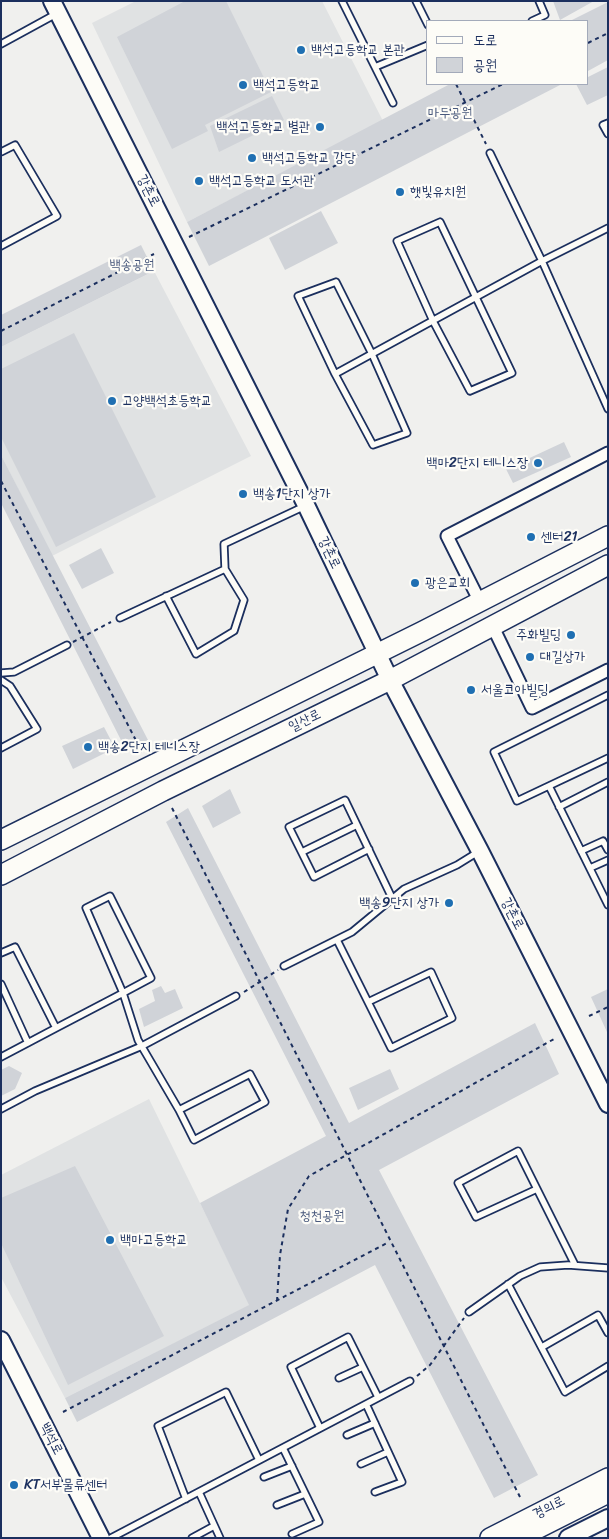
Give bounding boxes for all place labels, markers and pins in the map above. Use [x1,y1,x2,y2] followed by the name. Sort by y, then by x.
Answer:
[311,42,405,58] place label: 백석고등학교 본관
[295,44,307,56] marker: 백석고등학교 본관
[253,77,321,93] place label: 백석고등학교
[237,79,249,91] marker: 백석고등학교
[216,119,310,135] place label: 백석고등학교 별관
[314,121,326,133] marker: 백석고등학교 별관
[262,150,356,166] place label: 백석고등학교 강당
[246,152,258,164] marker: 백석고등학교 강당
[209,173,314,189] place label: 백석고등학교 도서관
[193,175,205,187] marker: 백석고등학교 도서관
[410,184,466,200] place label: 햇빛유치원
[394,186,406,198] marker: 햇빛유치원
[122,393,212,409] place label: 고양백석초등학교
[106,395,118,407] marker: 고양백석초등학교
[426,455,528,471] place label: 백마2단지 테니스장
[532,457,544,469] marker: 백마2단지 테니스장
[253,486,330,502] place label: 백송1단지 상가
[237,488,249,500] marker: 백송1단지 상가
[541,529,578,545] place label: 센터21
[525,531,537,543] marker: 센터21
[425,575,470,591] place label: 광은교회
[409,577,421,589] marker: 광은교회
[516,627,561,643] place label: 주화빌딩
[565,629,577,641] marker: 주화빌딩
[540,649,585,665] place label: 대길상가
[524,651,536,663] marker: 대길상가
[481,682,549,698] place label: 서울코아빌딩
[465,684,477,696] marker: 서울코아빌딩
[98,739,200,755] place label: 백송2단지 테니스장
[82,741,94,753] marker: 백송2단지 테니스장
[359,895,439,911] place label: 백송9단지 상가
[443,897,455,909] marker: 백송9단지 상가
[120,1232,188,1248] place label: 백마고등학교
[104,1234,116,1246] marker: 백마고등학교
[24,1477,108,1493] place label: KT서부물류센터
[8,1479,20,1491] marker: KT서부물류센터

